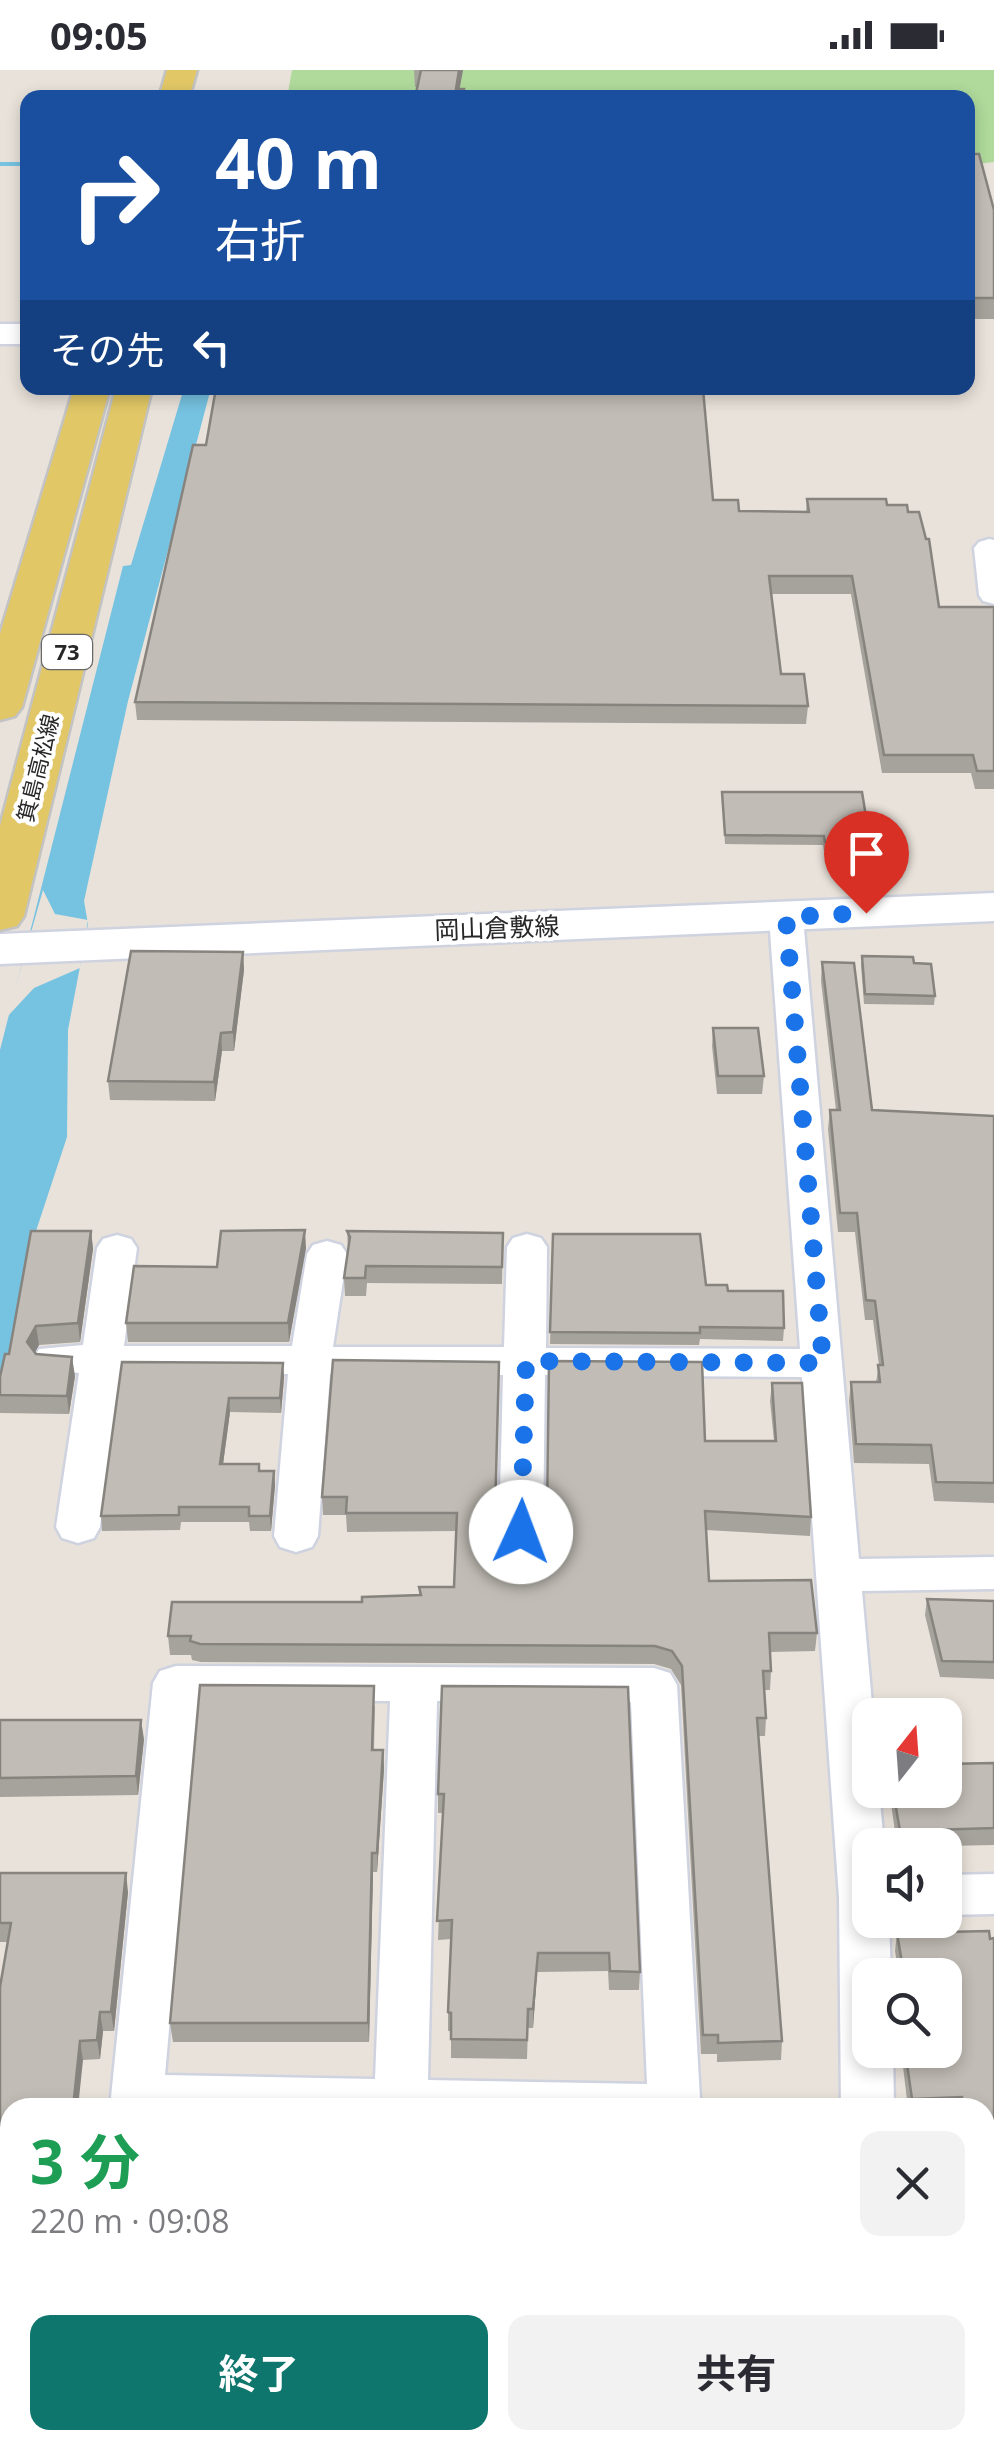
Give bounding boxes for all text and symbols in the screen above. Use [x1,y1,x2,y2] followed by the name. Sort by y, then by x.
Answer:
[50,9,148,61] text: 09:05
[215,114,382,210] text: 40 m
[50,130,180,260] icon: right
[215,209,305,270] text: 右折
[184,320,239,375] icon: left
[50,323,164,375] text: その先
[42,635,92,669] road number: 73
[9,711,65,825] street label: 箕島高松線
[824,811,909,914] pin
[839,826,894,881] icon: arrive
[434,908,560,946] street label: 岡山倉敷線
[469,1480,573,1584] position arrow
[852,1698,962,1808] north arrow
[852,1698,962,2068] map controls
[852,1828,962,1938] button: sound
[852,1958,962,2068] button: search
[30,2120,140,2202] text: 3 分
[860,2131,965,2236] button: close
[30,2199,229,2242] text: 220 m · 09:08
[30,2315,488,2430] button: 終了
[508,2315,965,2430] button: 共有

